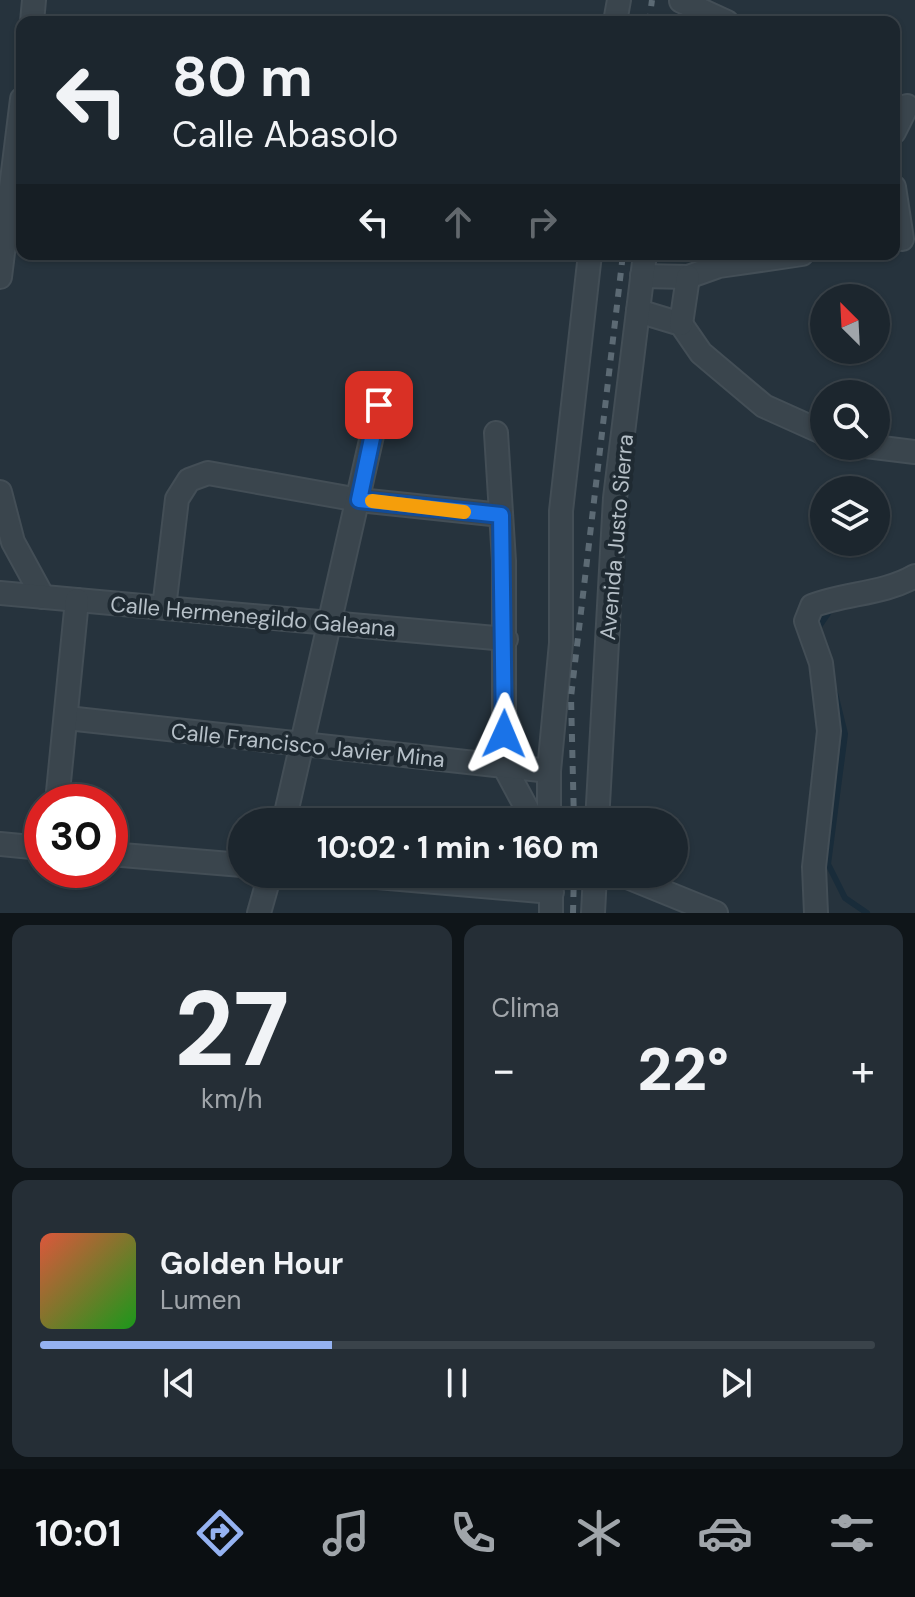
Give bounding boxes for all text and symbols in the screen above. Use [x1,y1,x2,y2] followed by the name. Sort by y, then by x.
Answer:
[172,40,313,113] text: 80 m
[40,48,144,152] icon: left
[172,111,398,158] text: Calle Abasolo
[352,200,396,244] icon: left
[436,200,480,244] icon: ahead
[520,200,564,244] icon: right
[810,284,890,364] north arrow
[810,284,890,556] map controls
[345,371,413,439] pin
[810,380,890,460] button: search
[357,383,401,427] icon: arrive
[593,433,640,641] street label: Avenida Justo Sierra
[810,476,890,556] button: layers
[109,590,397,643] street label: Calle Hermenegildo Galeana
[462,692,546,776] position arrow
[170,717,446,774] street label: Calle Francisco Javier Mina
[24,784,128,888] speed limit sign: 30
[317,828,599,867] text: 10:02 · 1 min · 160 m
[174,962,289,1097] text: 27
[492,991,560,1025] text: Clima
[638,1030,729,1109] text: 22°
[492,1041,516,1099] text: −
[851,1041,875,1099] text: +
[201,1082,262,1116] text: km/h
[160,1244,343,1283] text: Golden Hour
[160,1283,241,1317] text: Lumen
[157,1361,201,1405] icon: previous
[435,1361,479,1405] icon: pause
[714,1361,758,1405] icon: next
[192,1505,248,1561] icon: directions
[318,1505,374,1561] icon: music
[445,1505,501,1561] icon: phone
[571,1505,627,1561] icon: climate
[697,1505,753,1561] icon: car
[824,1505,880,1561] icon: filters
[35,1510,121,1557] text: 10:01

